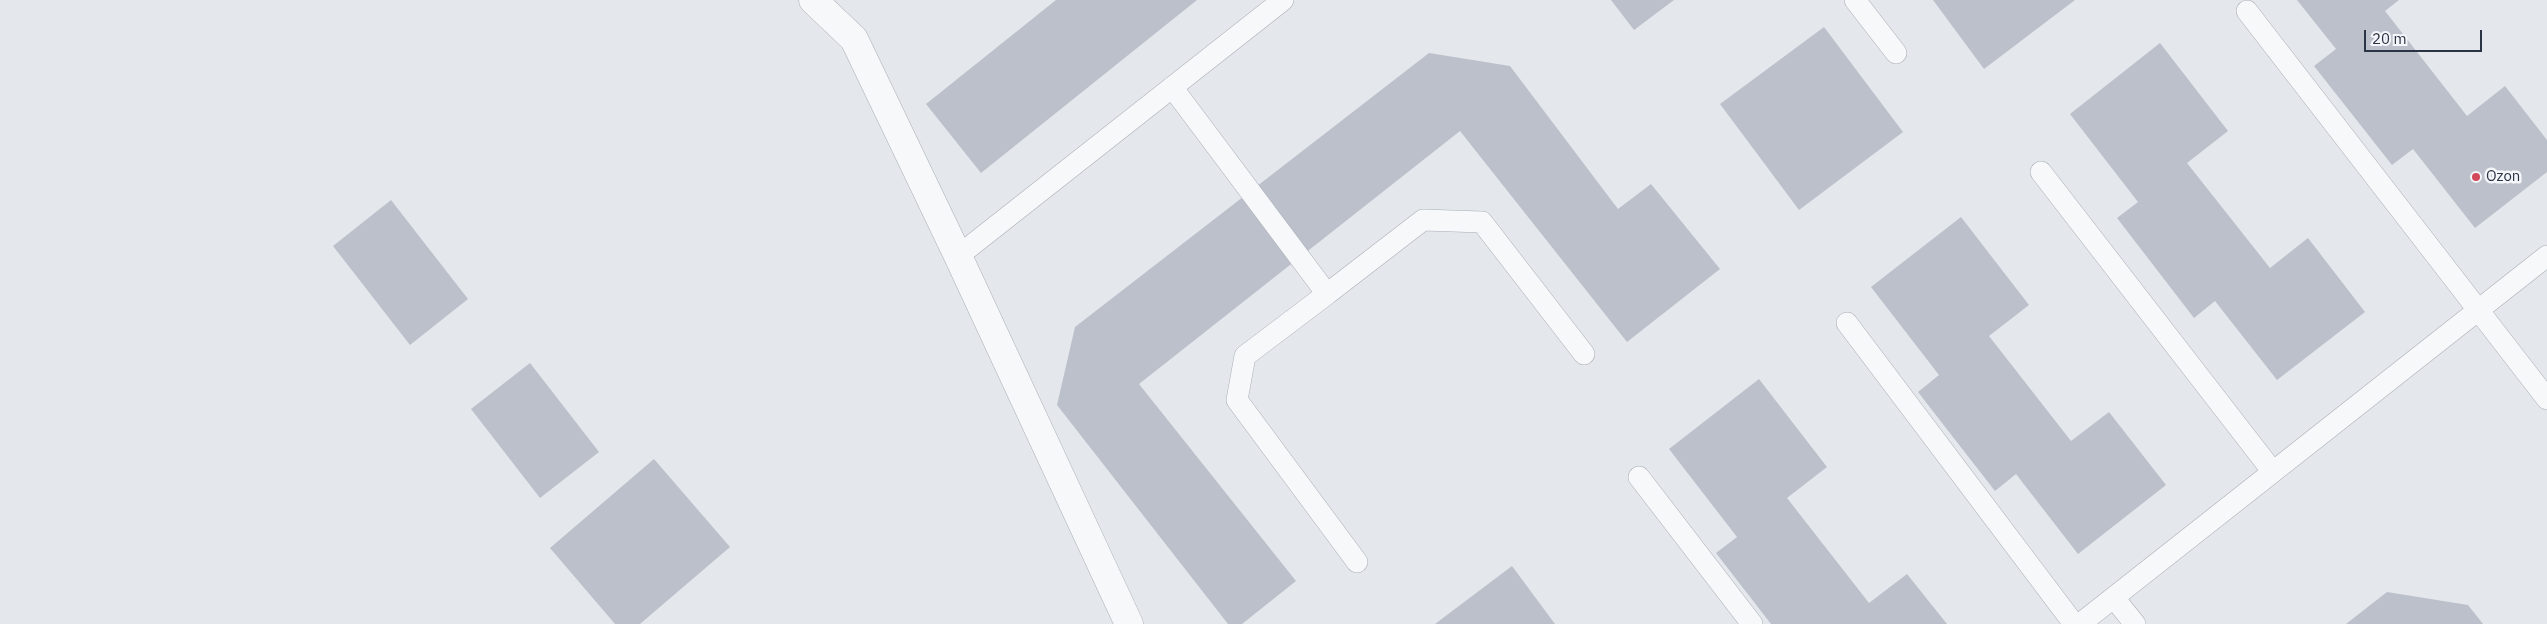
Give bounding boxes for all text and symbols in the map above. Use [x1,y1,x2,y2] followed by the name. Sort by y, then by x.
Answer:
[2367,20,2484,52] scale bar
[2372,29,2407,48] text: 20 m
[2486,168,2520,186] place label: Ozon
[2470,171,2482,183] marker: Ozon

